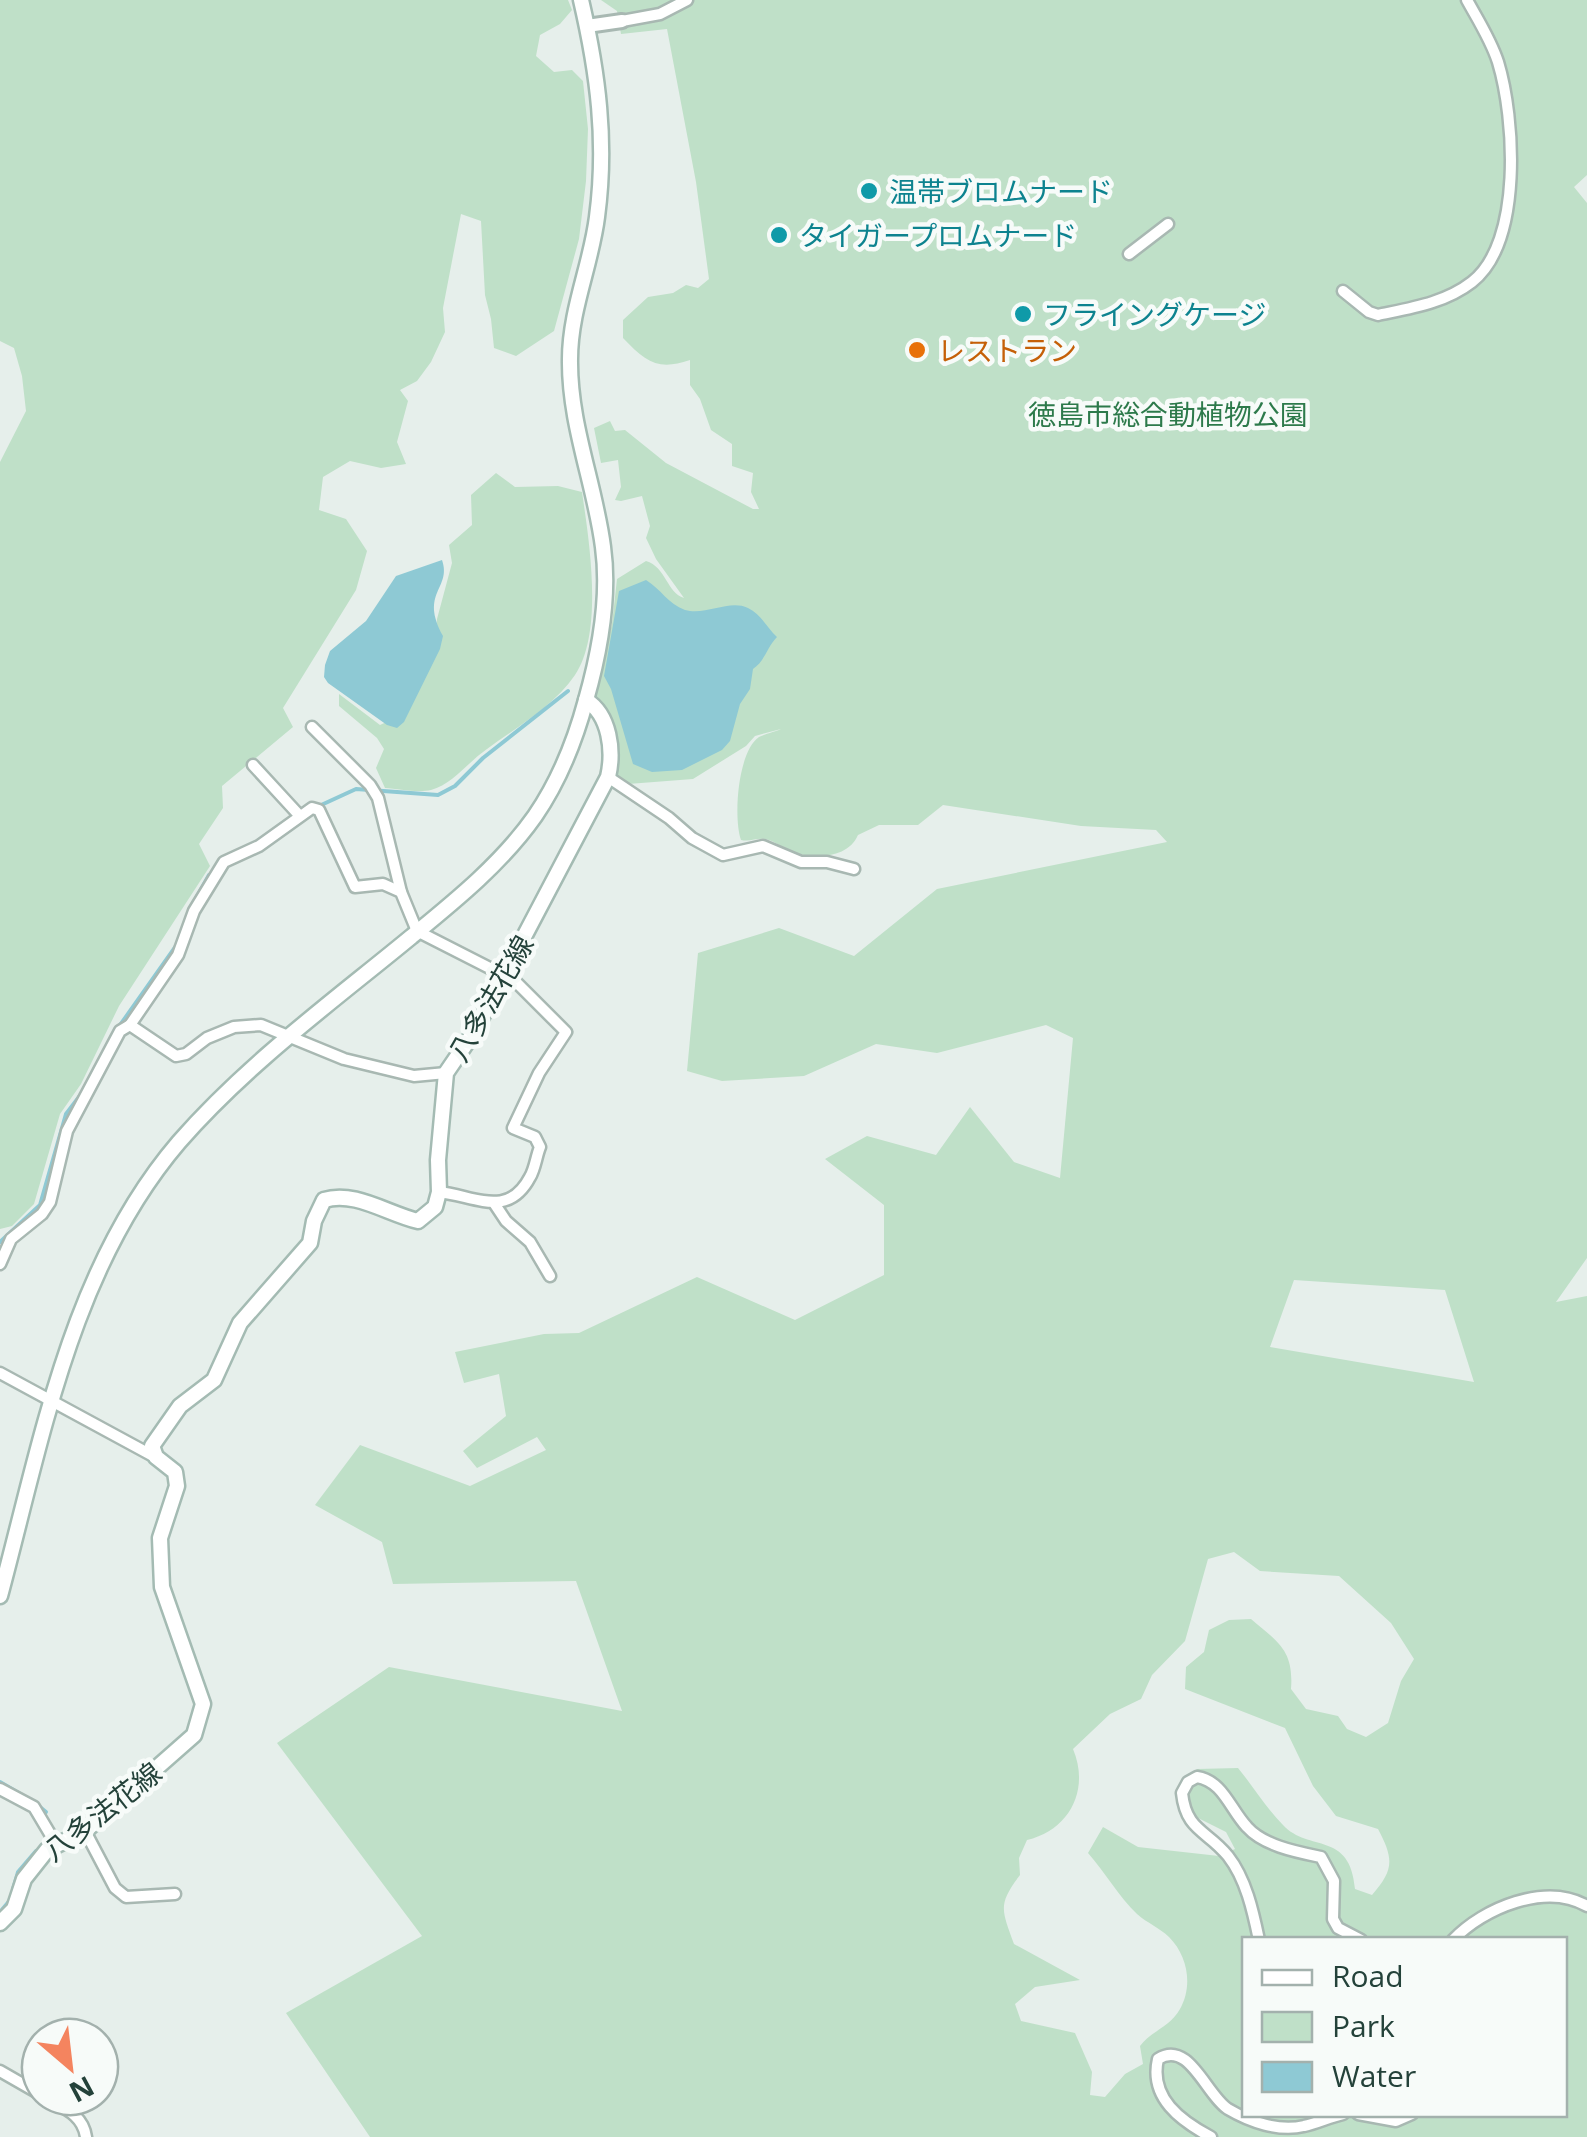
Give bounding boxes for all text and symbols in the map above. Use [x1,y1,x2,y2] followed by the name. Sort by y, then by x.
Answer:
[889,172,1113,210] place label: 温帯ブロムナード
[858,180,880,202] marker: 温帯ブロムナード
[799,216,1077,254] place label: タイガープロムナード
[768,224,790,246] marker: タイガープロムナード
[1043,295,1266,333] place label: フライングケージ
[1012,303,1034,325] marker: フライングケージ
[937,331,1077,369] place label: レストラン
[906,339,928,361] marker: レストラン
[1028,395,1308,433] park label: 徳島市総合動植物公園
[439,928,541,1068] street label: 八多法花線
[35,1753,169,1869] street label: 八多法花線
[1242,1937,1567,2117] legend
[1332,1955,1404,1996] text: Road
[1332,2005,1395,2046] text: Park
[20,2017,120,2117] north arrow
[1332,2055,1416,2096] text: Water
[63,2068,101,2112] text: N

